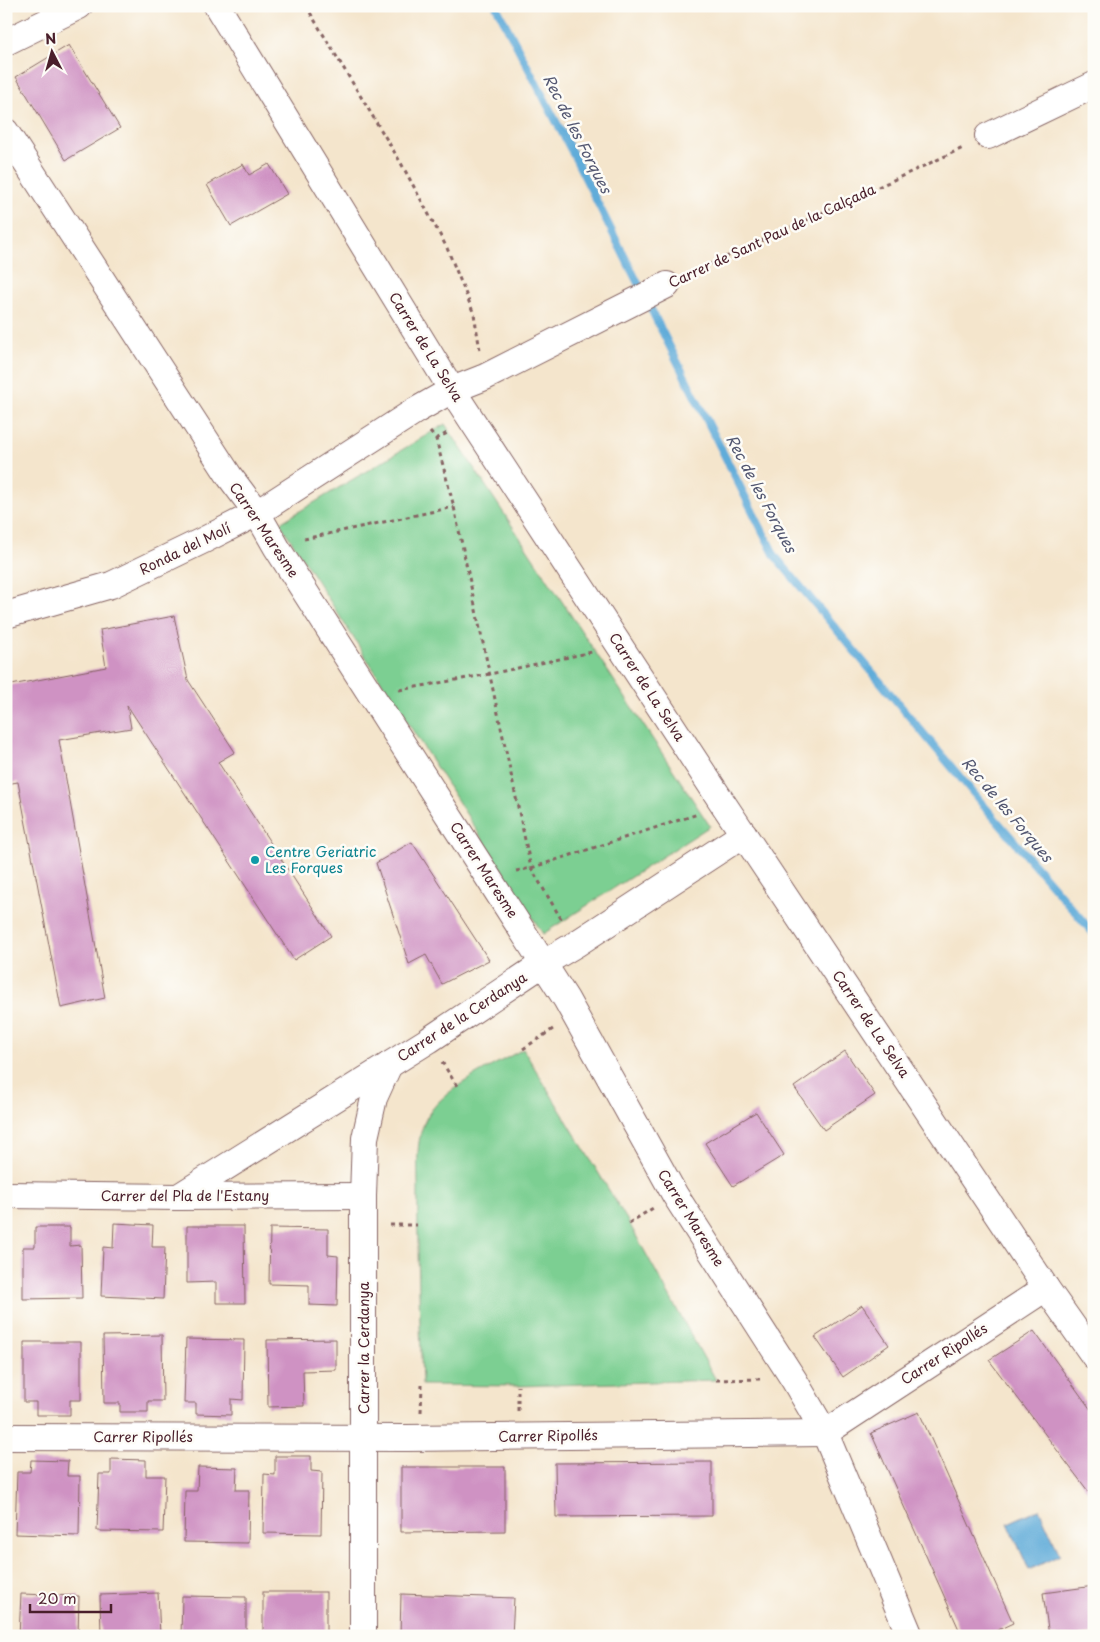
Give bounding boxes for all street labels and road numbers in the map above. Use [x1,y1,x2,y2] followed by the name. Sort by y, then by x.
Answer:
[665,178,879,293] street label: Carrer de Sant Pau de la Calçada
[384,288,469,406] street label: Carrer de La Selva
[225,478,304,582] street label: Carrer Maresme
[135,517,234,580] street label: Ronda del Molí
[604,628,691,746] street label: Carrer de La Selva
[445,817,524,922] street label: Carrer Maresme
[828,966,916,1082] street label: Carrer de La Selva
[393,967,531,1067] street label: Carrer de la Cerdanya
[653,1165,730,1270] street label: Carrer Maresme
[101,1185,269,1206] street label: Carrer del Pla de l'Estany
[353,1282,374,1414] street label: Carrer la Cerdanya
[896,1318,991,1390] street label: Carrer Ripollés
[498,1424,598,1447] street label: Carrer Ripollés
[93,1426,193,1447] street label: Carrer Ripollés

